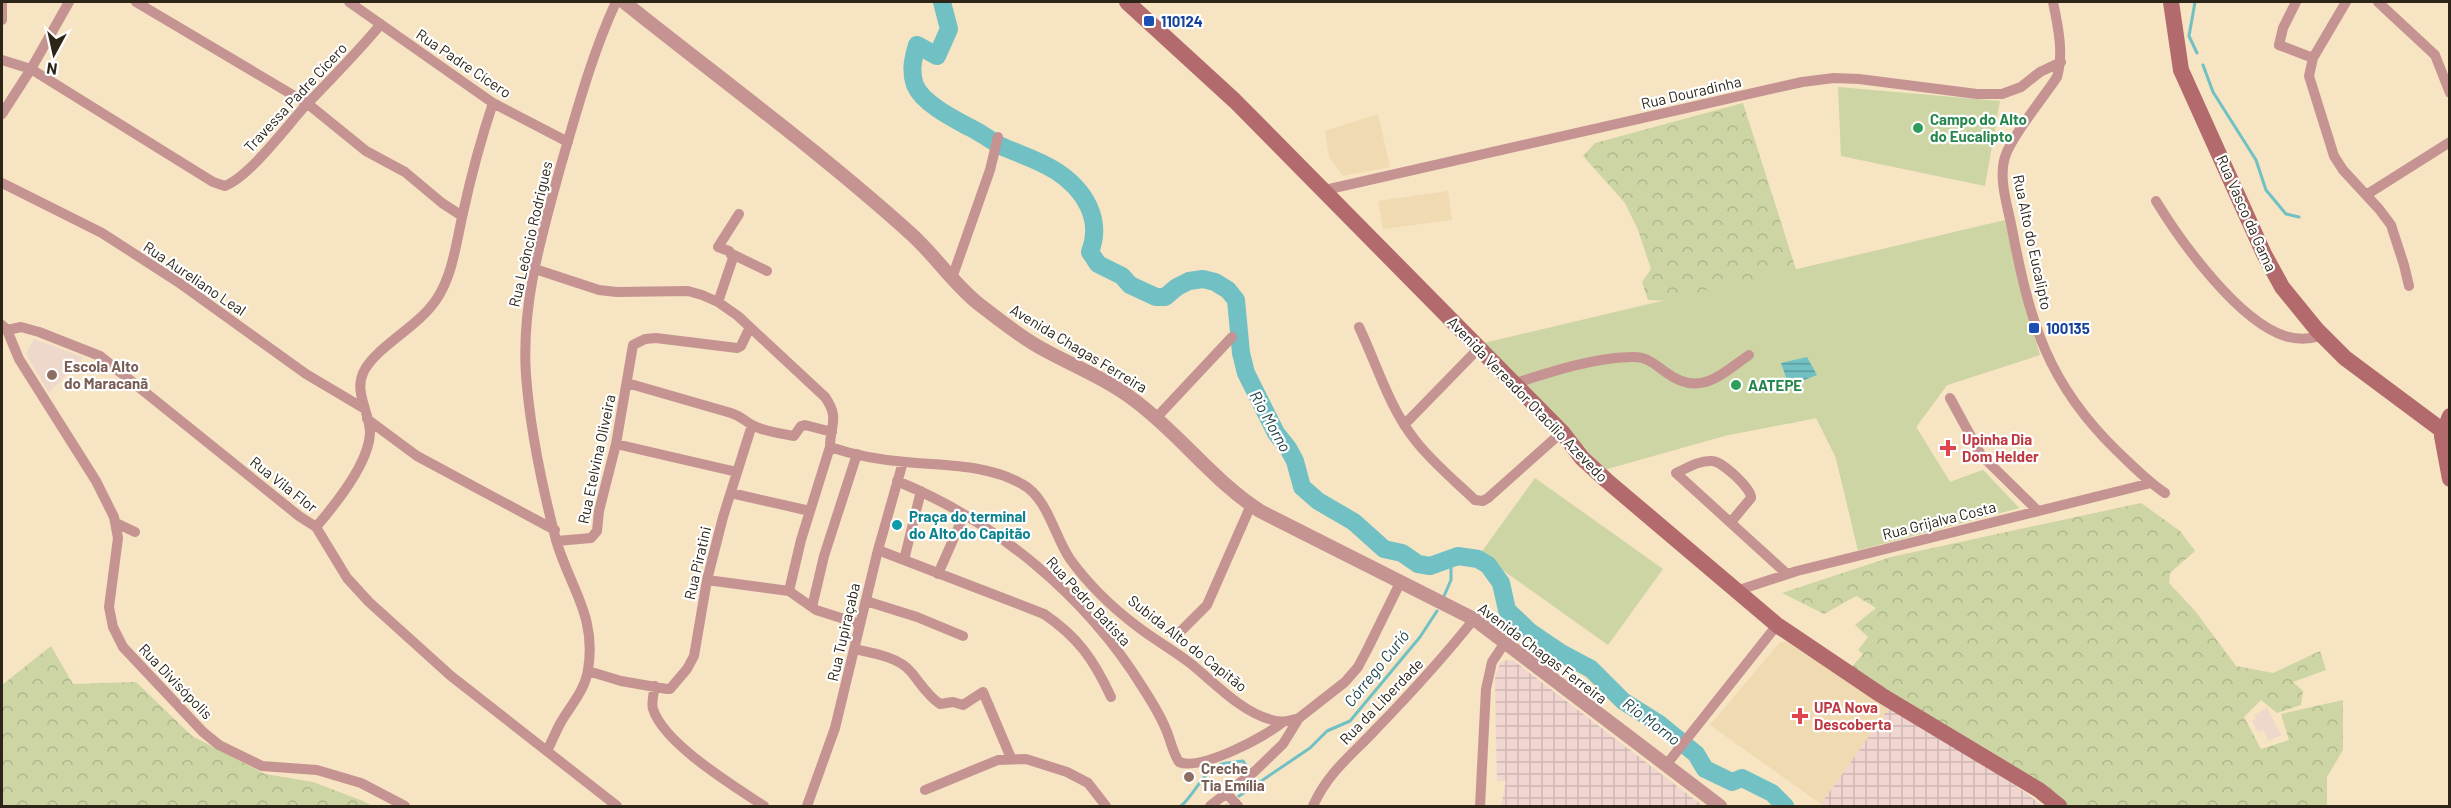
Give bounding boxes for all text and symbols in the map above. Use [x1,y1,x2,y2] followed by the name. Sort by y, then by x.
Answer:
[1161,12,1203,30] place label: 110124
[1142,14,1156,28] marker: 110124
[24,24,84,84] north arrow
[413,25,515,101] street label: Rua Padre Cícero
[240,39,350,155] street label: Travessa Padre Cícero
[45,59,58,79] text: N
[1639,72,1743,112] street label: Rua Douradinha
[1930,110,2027,145] place label: Campo do Alto do Eucalipto
[1911,121,1925,135] marker: Campo do Alto do Eucalipto
[2213,152,2281,274] street label: Rua Vasco da Gama
[504,159,556,309] street label: Rua Leôncio Rodrigues
[2010,173,2056,311] street label: Rua Alto do Eucalipto
[140,237,250,319] street label: Rua Aureliano Leal
[1007,300,1151,396] street label: Avenida Chagas Ferreira
[1444,313,1612,485] street label: Avenida Vereador Otacílio Azevedo
[2046,319,2090,337] place label: 100135
[2027,321,2041,335] marker: 100135
[64,357,148,392] place label: Escola Alto do Maracanã
[45,368,59,382] marker: Escola Alto do Maracanã
[1748,376,1802,394] place label: AATEPE
[1729,378,1743,392] marker: AATEPE
[1246,387,1296,455] water label: Rio Morno
[574,393,618,525] street label: Rua Etelvina Oliveira
[1962,430,2039,465] place label: Upinha Dia Dom Helder
[1939,439,1957,457] marker: Upinha Dia Dom Helder
[247,452,322,516] street label: Rua Vila Flor
[1880,497,1998,543] street label: Rua Grijalva Costa
[909,507,1031,542] place label: Praça do terminal do Alto do Capitão
[890,518,904,532] marker: Praça do terminal do Alto do Capitão
[680,525,714,601] street label: Rua Piratini
[1043,553,1135,649] street label: Rua Pedro Batista
[823,581,863,683] street label: Rua Tupiraçaba
[1125,591,1251,695] street label: Subida Alto do Capitão
[1475,599,1611,707] street label: Avenida Chagas Ferreira
[1339,626,1413,710] water label: Córrego Curió
[135,639,217,723] street label: Rua Divisópolis
[1335,654,1427,748] street label: Rua da Liberdade
[1620,693,1684,749] water label: Rio Morno
[1814,698,1891,733] place label: UPA Nova Descoberta
[1791,707,1809,725] marker: UPA Nova Descoberta
[1201,759,1265,794] place label: Creche Tia Emília
[1182,770,1196,784] marker: Creche Tia Emília

